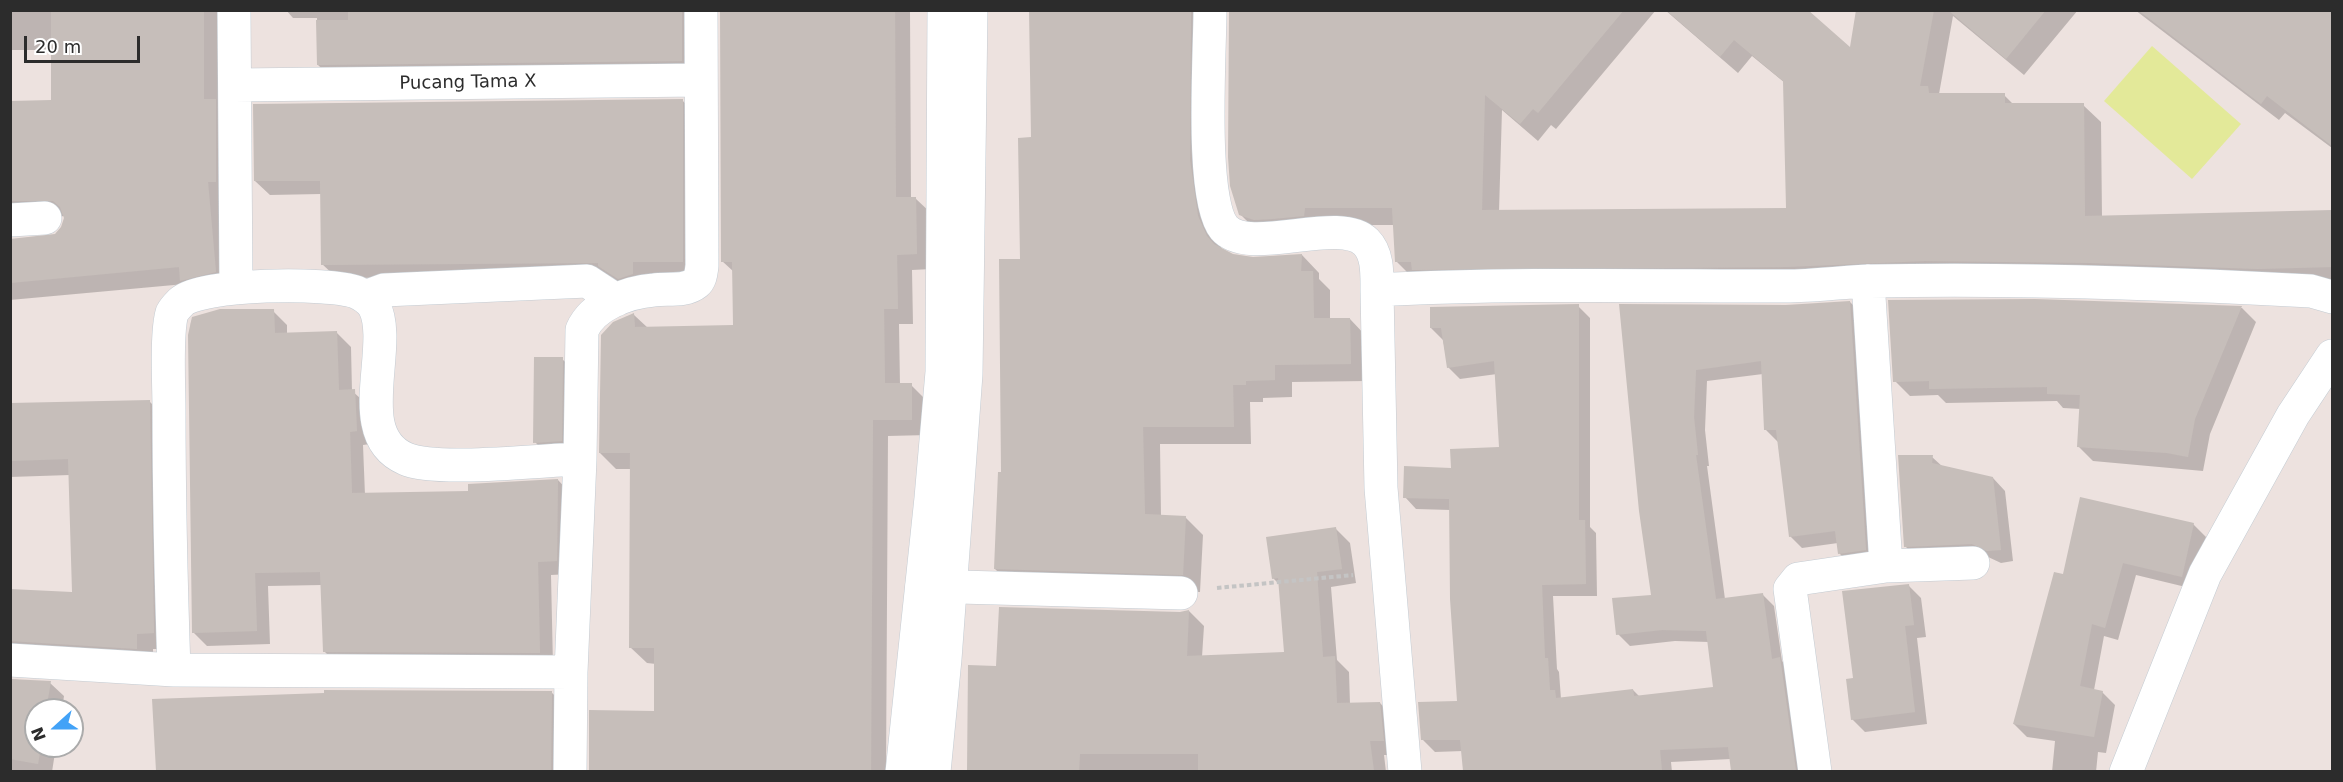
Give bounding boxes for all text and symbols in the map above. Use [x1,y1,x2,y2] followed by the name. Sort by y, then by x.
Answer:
[27,24,142,62] scale bar
[35,36,81,57] text: 20 m
[399,71,537,95] street label: Pucang Tama X
[24,698,84,758] north arrow
[27,724,50,744] text: N

